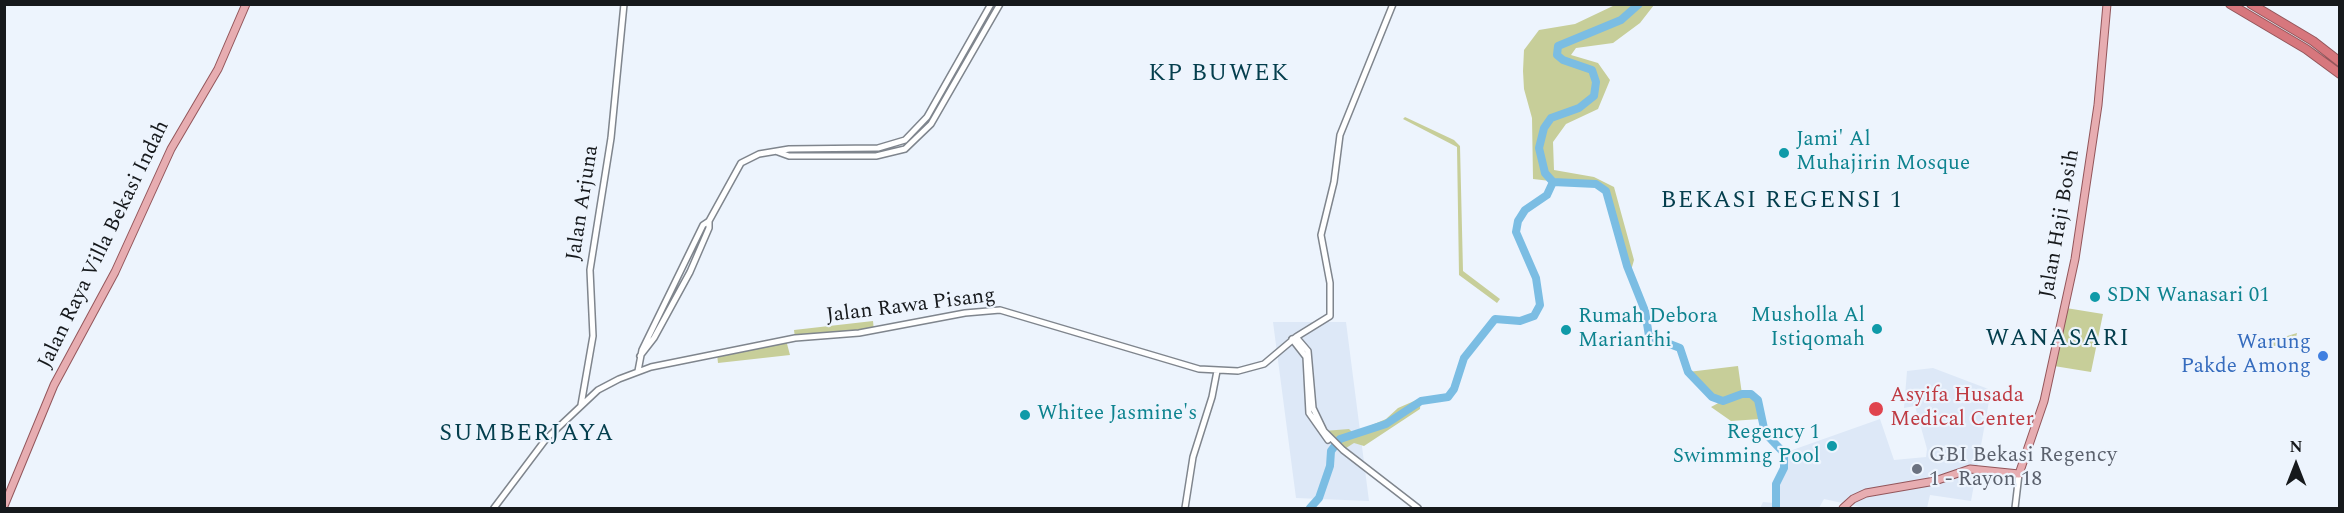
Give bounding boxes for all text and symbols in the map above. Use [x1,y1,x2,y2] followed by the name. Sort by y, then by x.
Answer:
[1148,61,1290,89] district label: KP BUWEK
[34,117,176,373] street label: Jalan Raya Villa Bekasi Indah
[1796,128,1970,178] place label: Jami' Al Muhajirin Mosque
[562,144,606,262] street label: Jalan Arjuna
[1777,146,1791,160] marker: Jami' Al Muhajirin Mosque
[2036,148,2086,300] street label: Jalan Haji Bosih
[1661,188,1903,216] district label: BEKASI REGENSI 1
[825,284,997,330] street label: Jalan Rawa Pisang
[2107,284,2270,310] place label: SDN Wanasari 01
[2088,290,2102,304] marker: SDN Wanasari 01
[1751,304,1865,354] place label: Musholla Al Istiqomah
[1578,305,1718,355] place label: Rumah Debora Marianthi
[1870,322,1884,336] marker: Musholla Al Istiqomah
[1559,323,1573,337] marker: Rumah Debora Marianthi
[1986,326,2130,354] district label: WANASARI
[2181,331,2311,381] place label: Warung Pakde Among
[2316,349,2330,363] marker: Warung Pakde Among
[1890,384,2034,434] place label: Asyifa Husada Medical Center
[1867,400,1885,418] marker: Asyifa Husada Medical Center
[1037,402,1197,428] place label: Whitee Jasmine's
[1018,408,1032,422] marker: Whitee Jasmine's
[439,421,615,449] district label: SUMBERJAYA
[1673,421,1820,471] place label: Regency 1 Swimming Pool
[2266,435,2326,495] north arrow
[2289,435,2303,459] text: N
[1825,439,1839,453] marker: Regency 1 Swimming Pool
[1929,444,2117,494] place label: GBI Bekasi Regency 1 - Rayon 18
[1910,462,1924,476] marker: GBI Bekasi Regency 1 - Rayon 18

